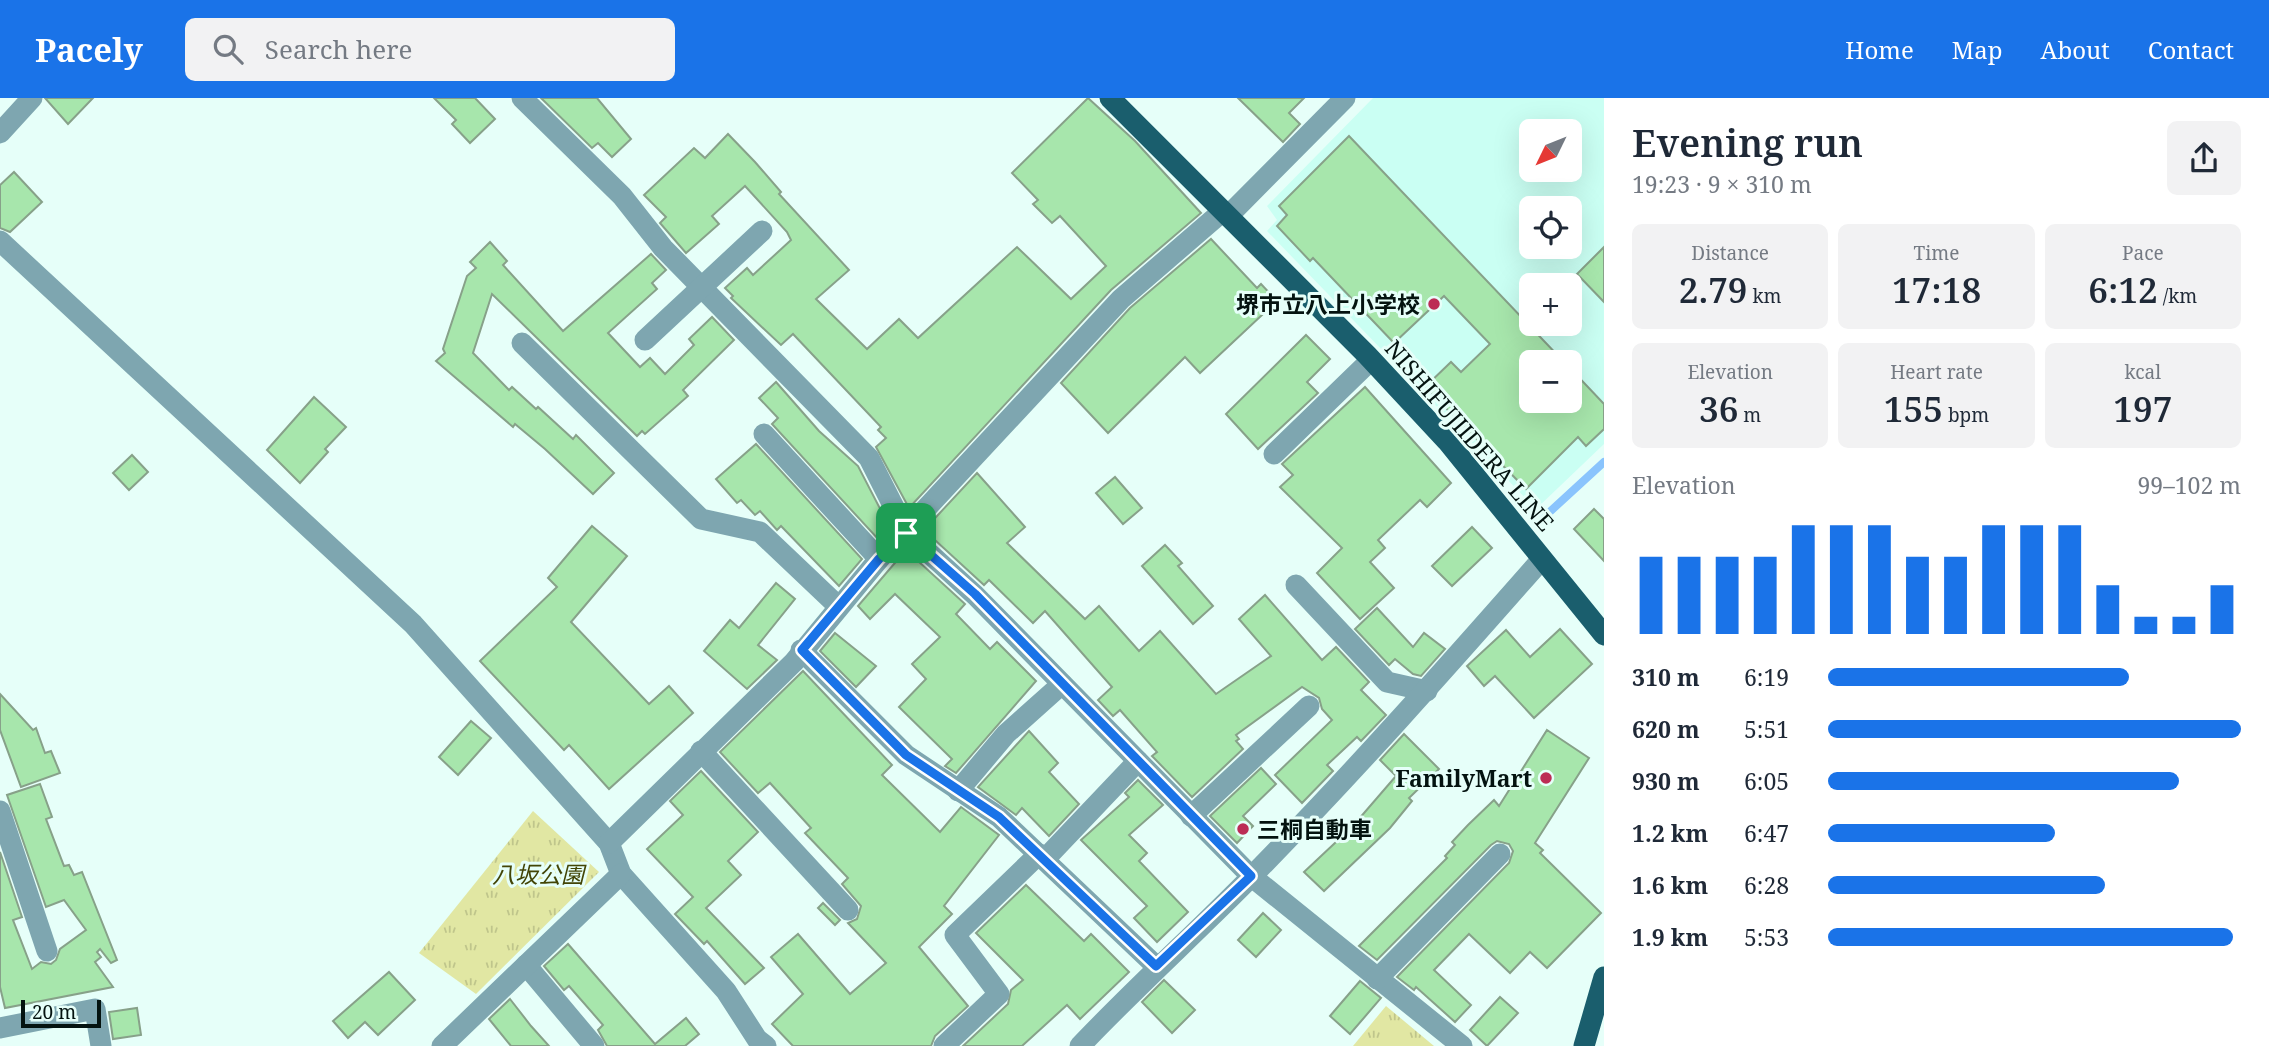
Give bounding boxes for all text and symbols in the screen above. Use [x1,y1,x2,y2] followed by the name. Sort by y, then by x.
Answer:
[185,18,675,81] search box
[35,27,143,72] text: Pacely
[209,30,247,68] icon: search
[265,31,412,67] text: Search here
[1845,33,1914,66] text: Home
[1952,33,2003,66] text: Map
[2041,33,2110,66] text: About
[2148,33,2234,66] text: Contact
[1632,116,1863,168] text: Evening run
[1519,119,1582,182] north arrow
[1519,119,1582,413] map controls
[2167,121,2241,195] button: share
[1632,168,1812,200] text: 19:23 · 9 × 310 m
[1519,196,1582,259] button: locate
[1691,240,1769,266] text: Distance
[1914,240,1959,266] text: Time
[2122,240,2164,266] text: Pace
[1679,266,1748,313] text: 2.79
[1892,266,1981,313] text: 17:18
[2088,266,2158,313] text: 6:12
[1519,273,1582,336] button: +
[1748,283,1782,309] text: km
[2158,283,2197,309] text: /km
[1236,288,1420,320] place label: 堺市立八上小学校
[1426,296,1442,312] marker: 堺市立八上小学校
[1378,333,1562,537] street label: NISHIFUJIIDERA LINE
[1519,350,1582,413] button: −
[1687,359,1773,385] text: Elevation
[1890,359,1983,385] text: Heart rate
[2124,359,2161,385] text: kcal
[1699,385,1738,432] text: 36
[1884,385,1943,432] text: 155
[2113,385,2172,432] text: 197
[1738,402,1761,428] text: m
[1943,402,1989,428] text: bpm
[1632,469,1736,501] text: Elevation
[2138,469,2241,501] text: 99–102 m
[876,503,936,563] pin
[887,514,925,552] icon: arrive
[1632,661,1700,693] text: 310 m
[1744,661,1789,693] text: 6:19
[1632,713,1700,745] text: 620 m
[1744,713,1789,745] text: 5:51
[1396,762,1532,794] place label: FamilyMart
[1632,765,1700,797] text: 930 m
[1744,765,1789,797] text: 6:05
[1538,770,1554,786] marker: FamilyMart
[1257,813,1372,845] place label: 三桐自動車
[1632,817,1708,849] text: 1.2 km
[1744,817,1789,849] text: 6:47
[1235,821,1251,837] marker: 三桐自動車
[492,858,587,890] park label: 八坂公園
[1632,869,1708,901] text: 1.6 km
[1744,869,1789,901] text: 6:28
[1632,921,1708,953] text: 1.9 km
[1744,921,1789,953] text: 5:53
[21,997,102,1029] scale bar
[32,999,76,1025] text: 20 m

